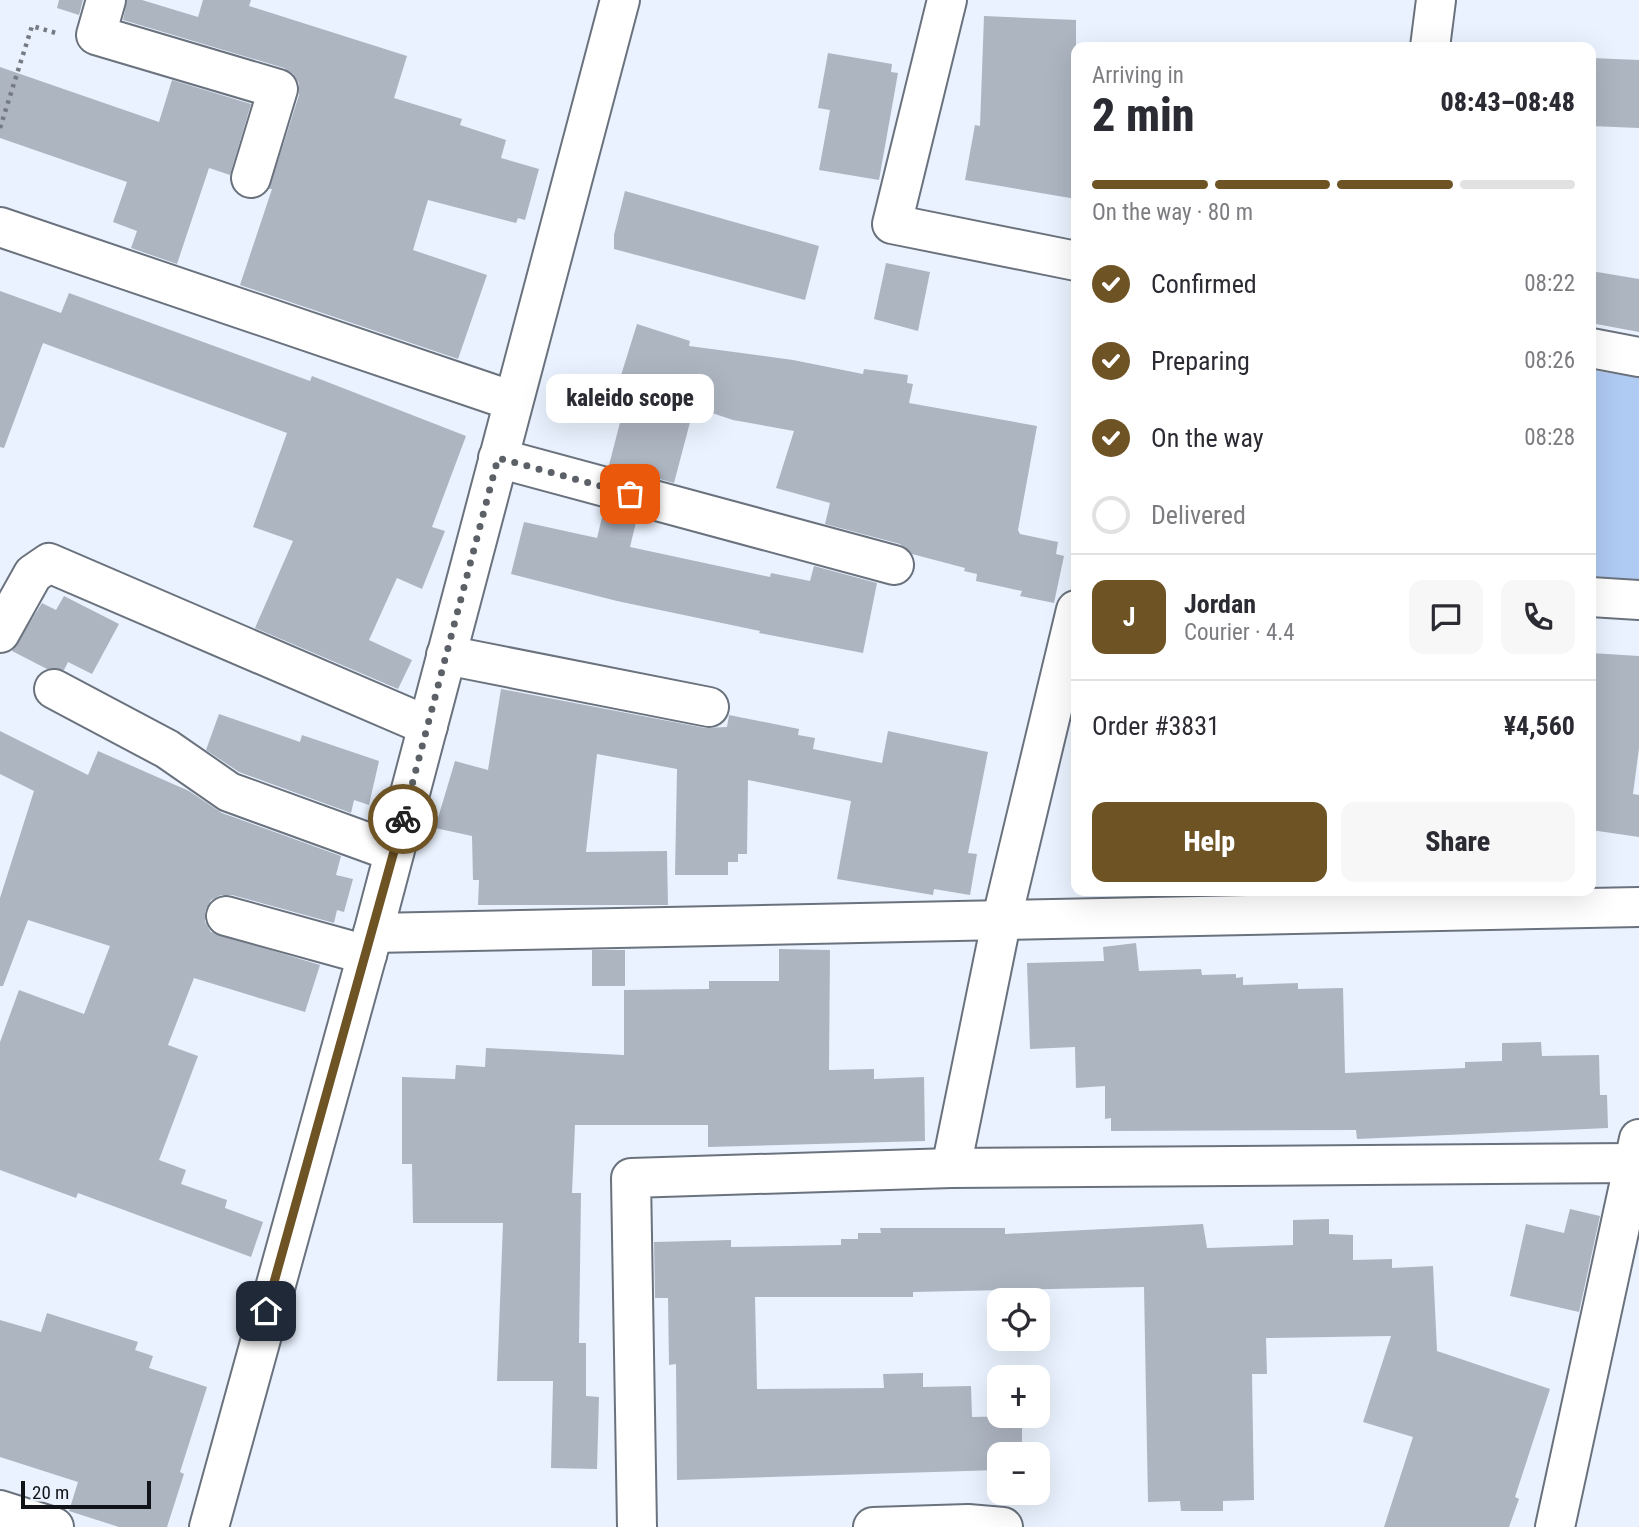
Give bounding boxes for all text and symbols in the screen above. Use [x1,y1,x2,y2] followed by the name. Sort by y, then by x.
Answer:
[1092,62,1184,89] text: Arriving in
[1441,87,1575,117] text: 08:43–08:48
[1092,88,1195,142] text: 2 min
[1092,199,1253,226] text: On the way · 80 m
[1092,265,1130,303] icon: check
[1151,269,1257,299] text: Confirmed
[1524,270,1575,297] text: 08:22
[1092,342,1130,380] icon: check
[1151,346,1250,376] text: Preparing
[1524,347,1575,374] text: 08:26
[546,375,714,424] callout: kaleido scope
[566,385,694,412] text: kaleido scope
[1092,419,1130,457] icon: check
[1151,423,1264,453] text: On the way
[1524,424,1575,451] text: 08:28
[600,464,660,524] pin
[611,475,649,513] icon: bag
[1151,500,1246,530] text: Delivered
[1409,580,1483,654] button: chat
[1501,580,1575,654] button: phone
[1184,589,1256,619] text: Jordan
[1123,602,1135,632] text: J
[1184,619,1295,646] text: Courier · 4.4
[1092,711,1220,741] text: Order #3831
[1504,711,1575,741] text: ¥4,560
[368,784,438,854] courier
[384,800,422,838] icon: bike
[1092,802,1327,882] button: Help
[1341,802,1575,882] button: Share
[236,1281,296,1341] pin
[987,1288,1050,1505] map controls
[987,1288,1050,1351] button: locate
[247,1292,285,1330] icon: home
[987,1365,1050,1428] button: +
[987,1442,1050,1505] button: −
[21,1478,150,1510] scale bar
[32,1481,69,1504] text: 20 m

